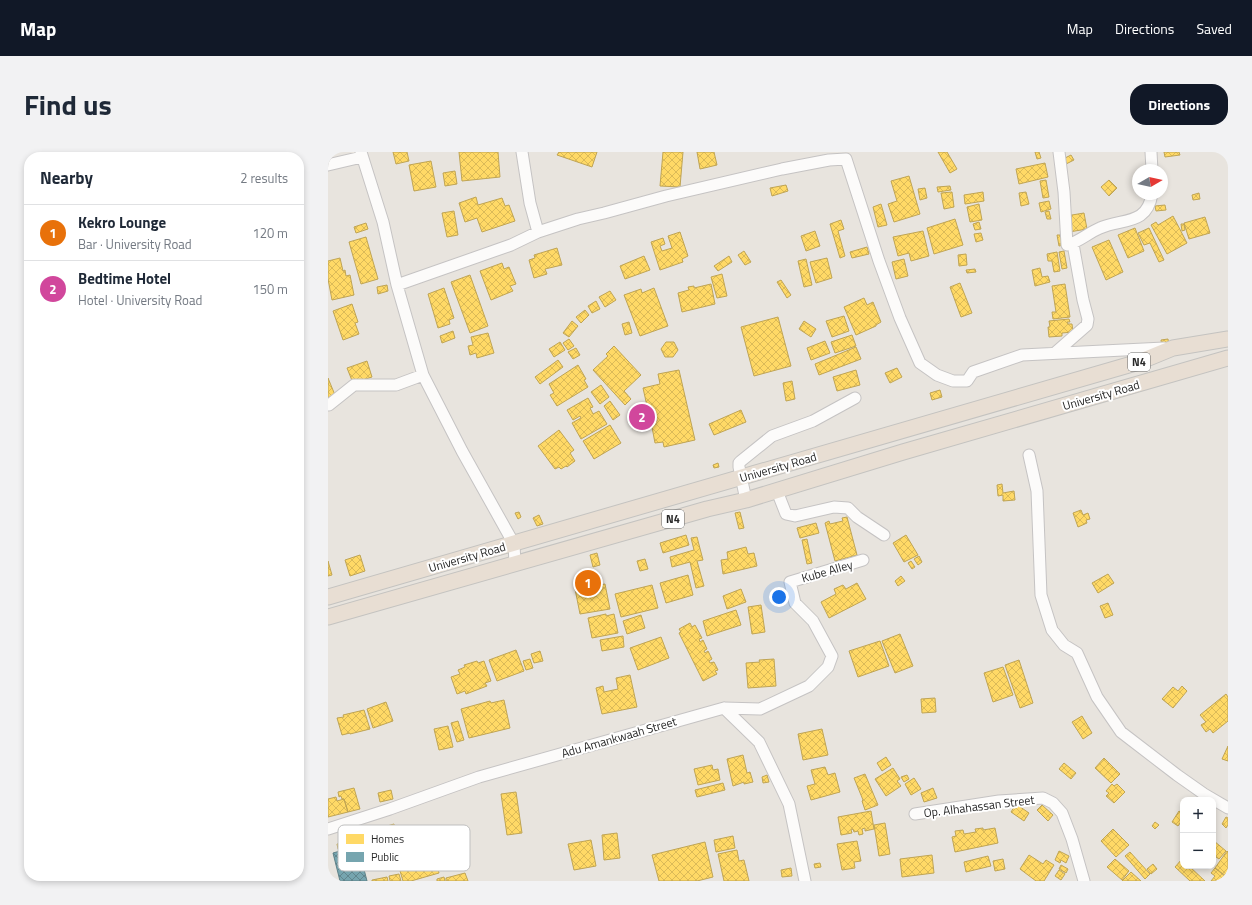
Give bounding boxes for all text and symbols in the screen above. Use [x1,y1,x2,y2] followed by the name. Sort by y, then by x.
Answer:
[20,14,56,43] text: Map
[1067,18,1093,39] text: Map
[1115,18,1174,39] text: Directions
[1196,18,1232,39] text: Saved
[24,83,112,126] text: Find us
[1130,84,1228,125] button: Directions
[1132,164,1168,200] north arrow
[40,165,93,191] text: Nearby
[240,168,288,188] text: 2 results
[78,211,166,234] text: Kekro Lounge
[49,223,57,243] text: 1
[252,223,288,243] text: 120 m
[78,234,192,254] text: Bar · University Road
[78,267,171,290] text: Bedtime Hotel
[49,279,57,299] text: 2
[252,279,288,299] text: 150 m
[78,290,202,310] text: Hotel · University Road
[1128,353,1150,371] road number: N4
[1060,375,1142,415] street label: University Road
[629,402,655,432] pin: 2
[737,447,819,487] street label: University Road
[662,510,684,528] road number: N4
[426,537,508,577] street label: University Road
[799,555,855,587] street label: Kube Alley
[575,568,601,598] pin: 1
[769,587,789,607] your location
[559,711,680,763] street label: Adu Amankwaah Street
[923,790,1036,822] street label: Op. Alhahassan Street
[1180,797,1216,869] map controls
[1180,797,1216,833] button: +
[338,825,470,871] legend
[371,831,404,847] text: Homes
[1180,833,1216,869] button: −
[371,849,399,865] text: Public

